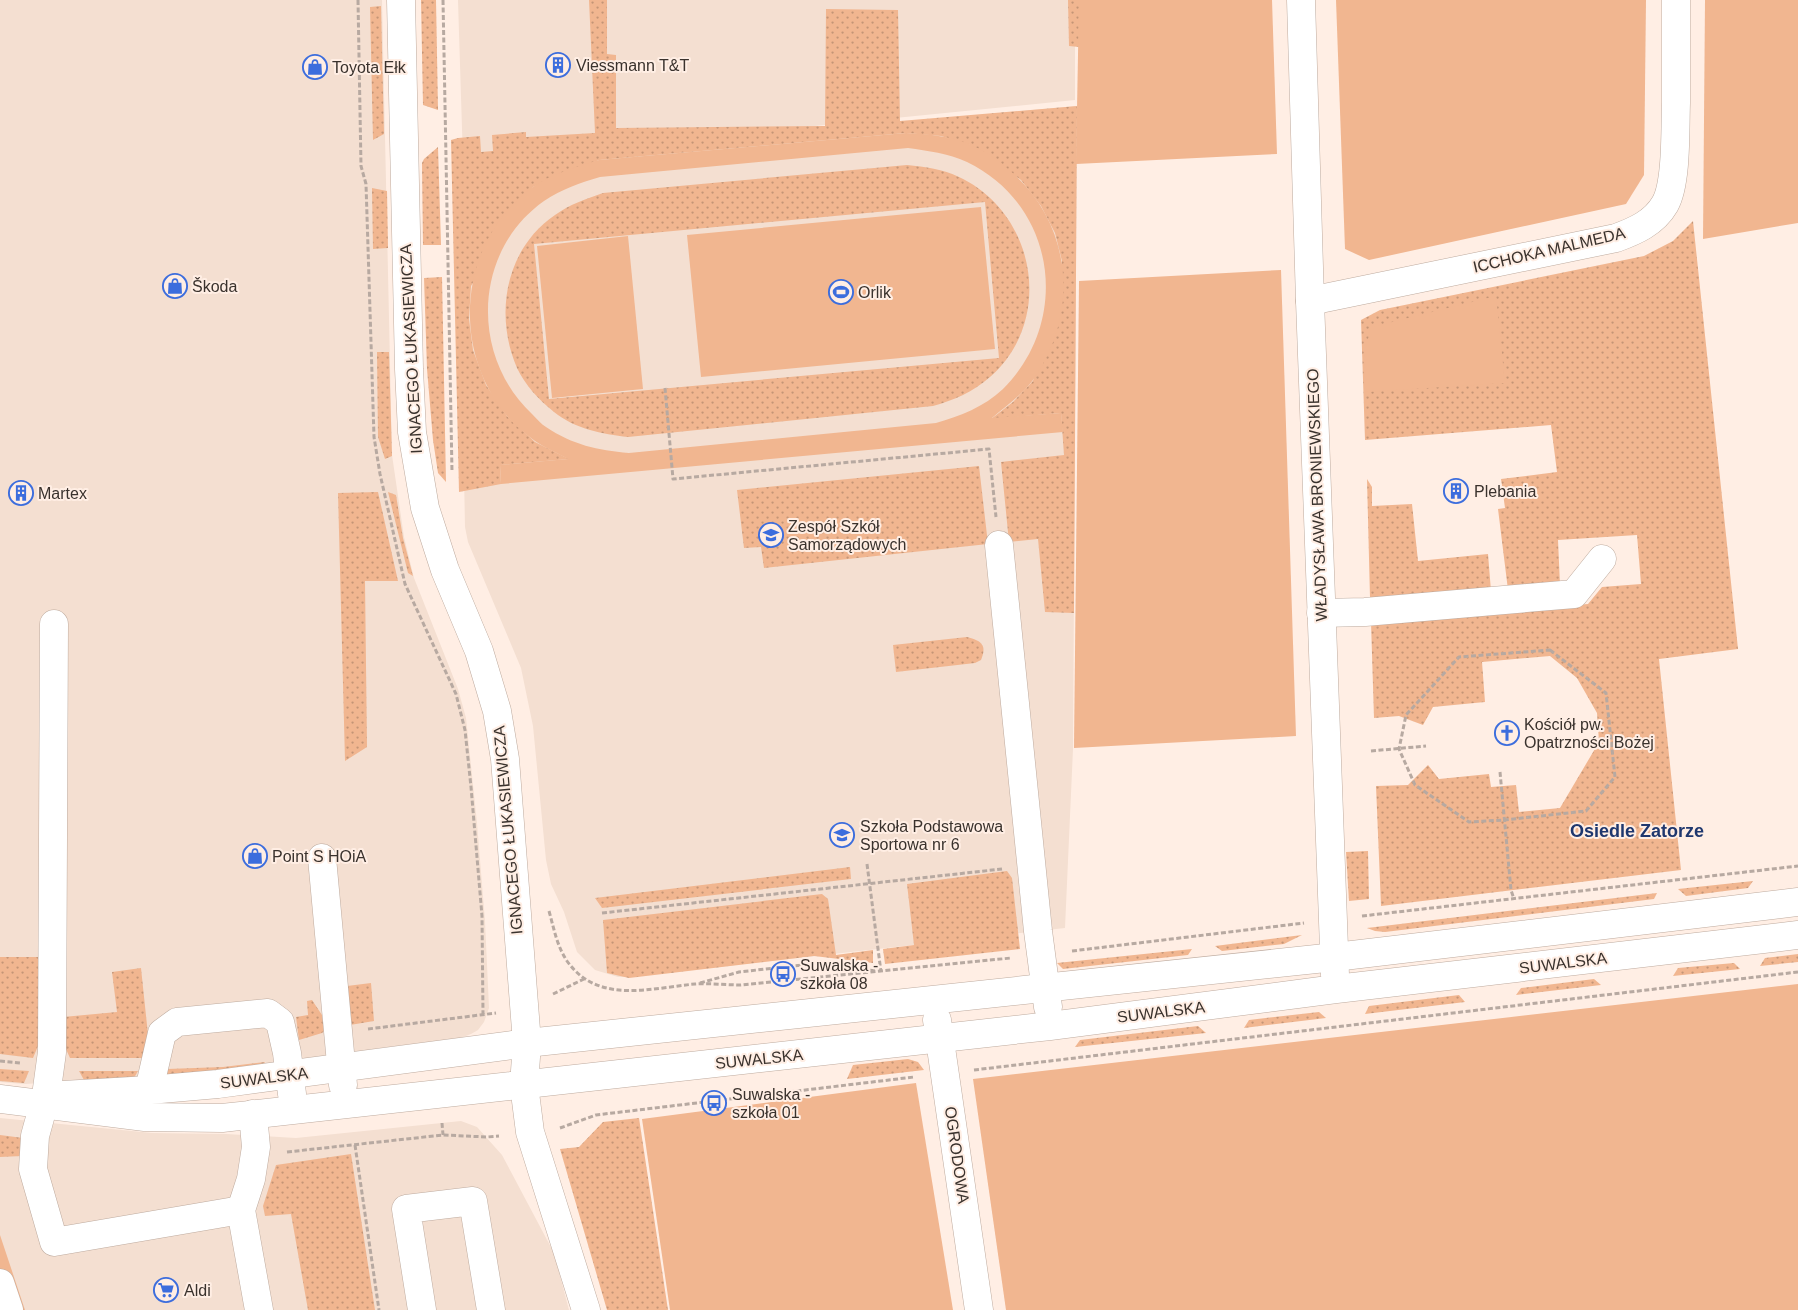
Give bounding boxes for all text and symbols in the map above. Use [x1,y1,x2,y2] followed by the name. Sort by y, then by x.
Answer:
[545,52,571,78] building icon: Viessmann T&T
[302,54,328,80] shop icon: Toyota Ełk
[576,57,689,74] place label: Viessmann T&T
[332,59,407,76] place label: Toyota Ełk
[1471,224,1627,276] street label: ICCHOKA MALMEDA
[397,243,425,454] street label: IGNACEGO ŁUKASIEWICZA
[162,273,188,299] shop icon: Škoda
[192,277,237,295] place label: Škoda
[828,279,854,305] sports icon: Orlik
[858,284,892,301] place label: Orlik
[1304,368,1330,622] street label: WŁADYSŁAWA BRONIEWSKIEGO
[1443,478,1469,504] building icon: Plebania
[8,480,34,506] building icon: Martex
[1474,483,1536,500] place label: Plebania
[38,485,87,502] place label: Martex
[788,518,906,553] place label: Zespół Szkół Samorządowych
[758,522,784,548] school or university icon: Zespół Szkół Samorządowych
[1524,716,1654,751] place label: Kościół pw. Opatrzności Bożej
[1494,720,1520,746] church icon: Kościół pw. Opatrzności Bożej
[490,724,526,935] street label: IGNACEGO ŁUKASIEWICZA
[860,818,1003,853] place label: Szkoła Podstawowa Sportowa nr 6
[1570,821,1704,841] district label: Osiedle Zatorze
[829,822,855,848] school or university icon: Szkoła Podstawowa Sportowa nr 6
[242,843,268,869] shop icon: Point S HOiA
[272,848,367,865] place label: Point S HOiA
[1518,949,1608,977] street label: SUWALSKA
[800,957,878,992] place label: Suwalska - szkoła 08
[770,961,796,987] bus stop icon: Suwalska - szkoła 08
[1116,998,1206,1026] street label: SUWALSKA
[714,1046,804,1072] street label: SUWALSKA
[219,1064,309,1092] street label: SUWALSKA
[732,1086,810,1121] place label: Suwalska - szkoła 01
[701,1090,727,1116] bus stop icon: Suwalska - szkoła 01
[942,1105,972,1205] street label: OGRODOWA
[153,1277,179,1303] supermarket icon: Aldi
[184,1282,211,1299] place label: Aldi

